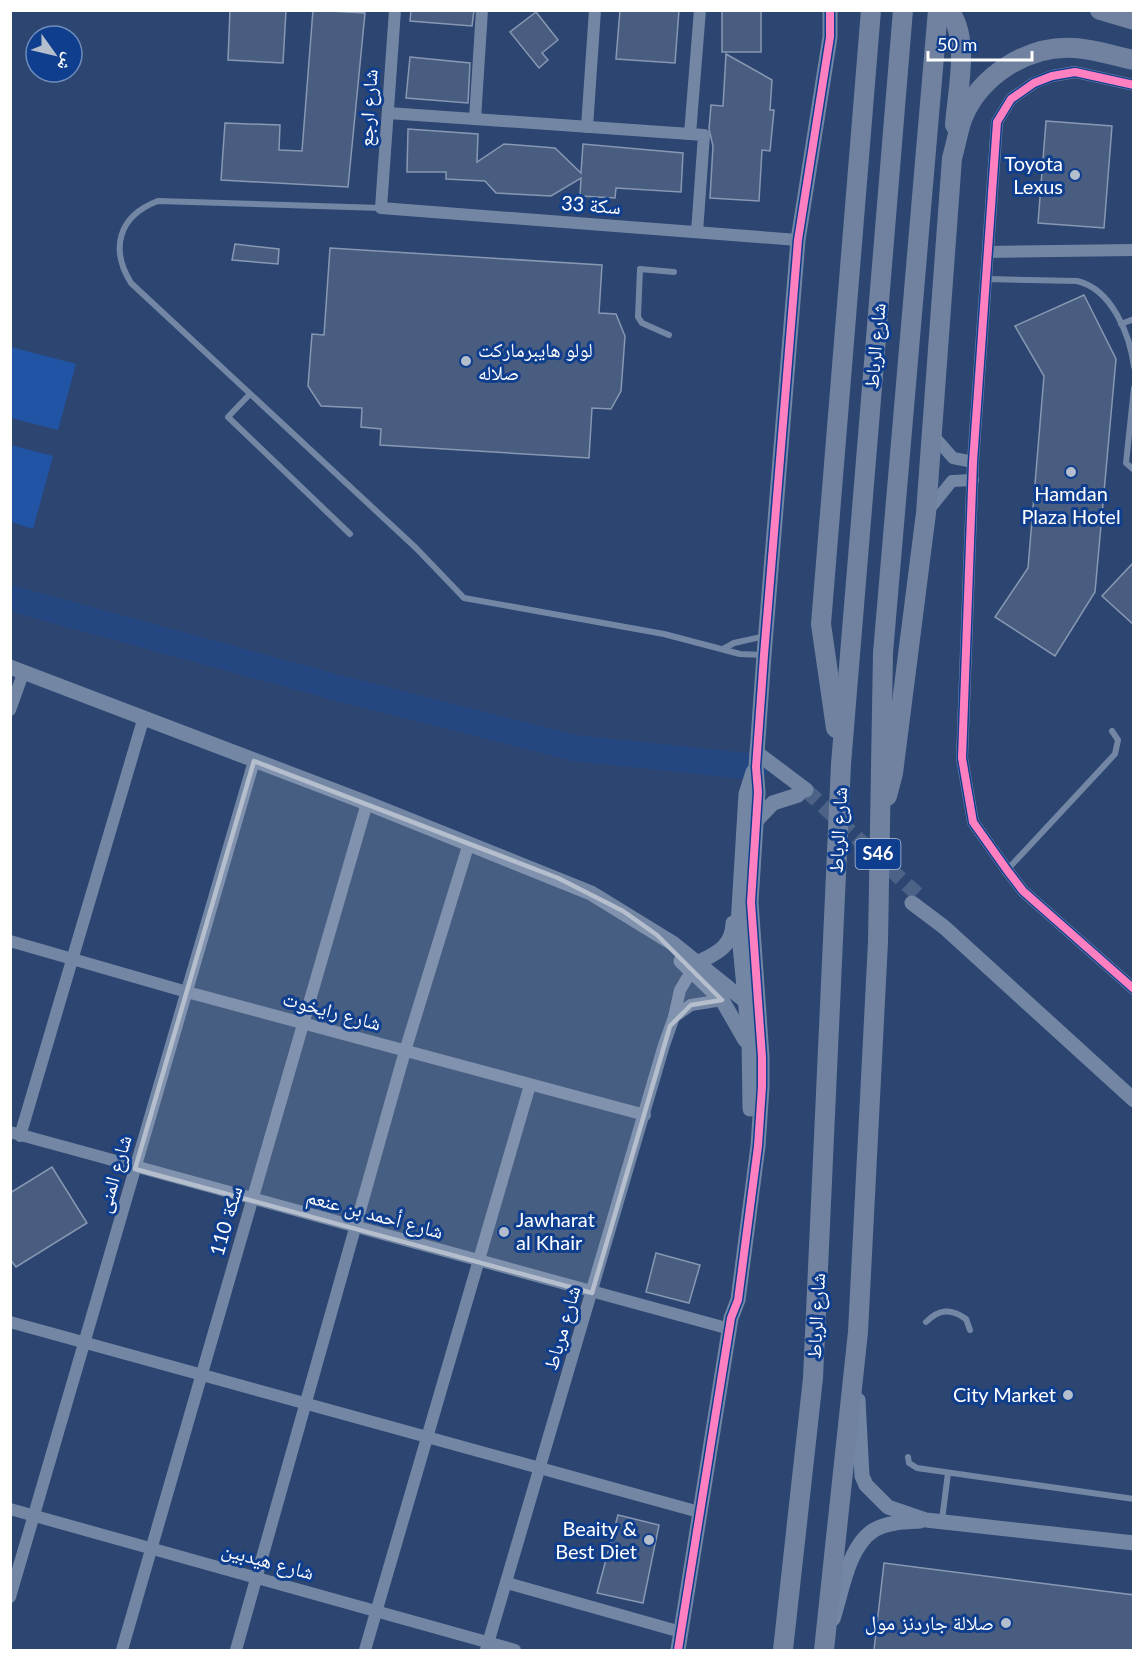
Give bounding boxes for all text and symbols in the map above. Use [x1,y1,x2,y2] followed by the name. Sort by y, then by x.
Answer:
[24,24,84,84] north arrow
[928,24,1032,62] scale bar
[937,33,977,55] text: 50 m
[53,50,79,75] text: ش
[352,68,384,148] street label: شارع ارجع
[1004,151,1063,198] place label: Toyota Lexus
[1068,168,1082,182] marker: Toyota Lexus
[560,190,622,218] street label: سكة 33
[858,302,892,390] street label: شارع الرباط
[478,337,593,384] place label: لولو هايبرماركت صلاله
[459,354,473,368] marker: لولو هايبرماركت صلاله
[1064,465,1078,479] marker: Hamdan Plaza Hotel
[1021,481,1121,528] place label: Hamdan Plaza Hotel
[823,786,853,874] street label: شارع الرباط
[856,839,900,869] road number: S46
[280,985,384,1037] street label: شارع رايخوت
[90,1132,138,1216] street label: شارع المنى
[204,1183,246,1258] street label: سكة 110
[303,1183,446,1246] street label: شارع أحمد بن عنعم
[516,1207,595,1254] place label: Jawharat al Khair
[497,1225,511,1239] marker: Jawharat al Khair
[801,1272,831,1360] street label: شارع الرباط
[538,1283,586,1373] street label: شارع مرباط
[953,1382,1056,1406] place label: City Market
[1061,1388,1075,1402] marker: City Market
[555,1516,638,1563] place label: Beaity & Best Diet
[642,1533,656,1547] marker: Beaity & Best Diet
[219,1536,317,1586] street label: شارع هيدبين
[865,1610,994,1635] place label: صلالة جاردنز مول
[999,1616,1013,1630] marker: صلالة جاردنز مول

